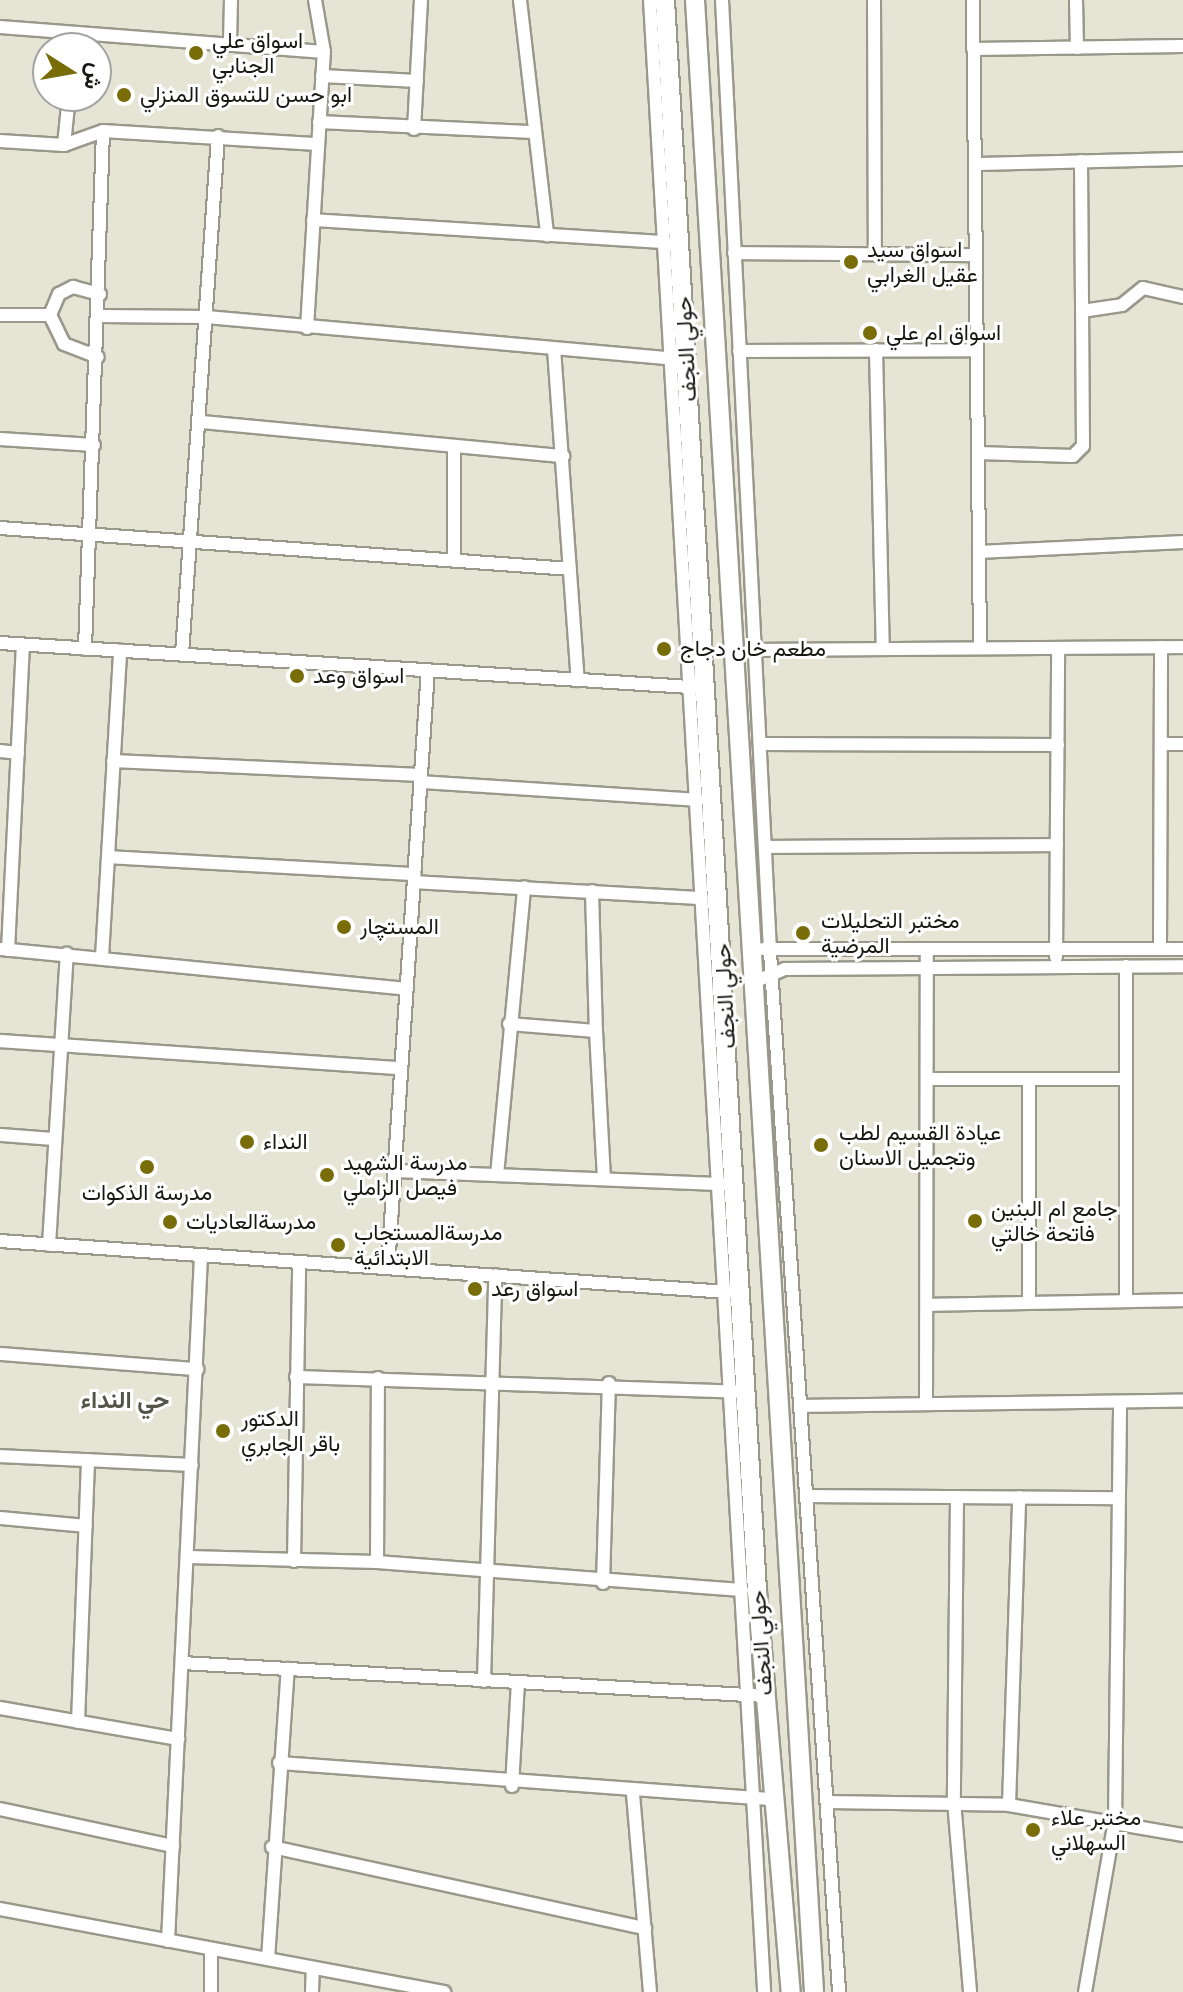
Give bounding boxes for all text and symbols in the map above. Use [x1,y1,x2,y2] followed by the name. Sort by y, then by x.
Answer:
[212,27,303,78] place label: اسواق علي الجنابي
[32,32,112,112] north arrow
[187,44,205,62] marker: اسواق علي الجنابي
[77,61,111,92] text: ش
[140,82,352,108] place label: ابو حسن للتسوق المنزلي
[115,86,133,104] marker: ابو حسن للتسوق المنزلي
[867,236,978,288] place label: اسواق سيد عقيل الغرابي
[842,253,860,271] marker: اسواق سيد عقيل الغرابي
[670,296,702,402] street label: حولي النجف
[886,320,1001,346] place label: اسواق ام علي
[861,324,879,342] marker: اسواق ام علي
[680,636,826,662] place label: مطعم خان دجاج
[655,640,673,658] marker: مطعم خان دجاج
[313,663,404,689] place label: اسواق وعد
[288,667,306,685] marker: اسواق وعد
[821,907,959,958] place label: مختبر التحليلات المرضية
[360,914,439,940] place label: المستچار
[335,918,353,936] marker: المستچار
[792,922,814,944] marker: مختبر التحليلات المرضية
[709,943,741,1049] street label: حولي النجف
[839,1119,1001,1170] place label: عيادة القسيم لطب وتجميل الاسنان
[263,1129,308,1155] place label: النداء
[238,1133,256,1151] marker: النداء
[810,1134,832,1156] marker: عيادة القسيم لطب وتجميل الاسنان
[343,1149,467,1200] place label: مدرسة الشهيد فيصل الزاملي
[138,1158,156,1176] marker: مدرسة الذكوات
[318,1166,336,1184] marker: مدرسة الشهيد فيصل الزاملي
[82,1180,212,1206] place label: مدرسة الذكوات
[991,1195,1117,1246] place label: جامع ام البنين فاتحة خالتي
[186,1209,316,1235] place label: مدرسةالعاديات
[966,1212,984,1230] marker: جامع ام البنين فاتحة خالتي
[161,1213,179,1231] marker: مدرسةالعاديات
[354,1219,502,1270] place label: مدرسةالمستجاب الابتدائية
[329,1236,347,1254] marker: مدرسةالمستجاب الابتدائية
[491,1276,578,1302] place label: اسواق رعد
[466,1280,484,1298] marker: اسواق رعد
[81,1386,169,1414] district label: حي النداء
[241,1405,340,1456] place label: الدكتور باقر الجابري
[212,1420,234,1442] marker: الدكتور باقر الجابري
[744,1590,778,1696] street label: حولي النجف
[1051,1804,1141,1856] place label: مختبر علاء السهلاني
[1022,1819,1044,1841] marker: مختبر علاء السهلاني

